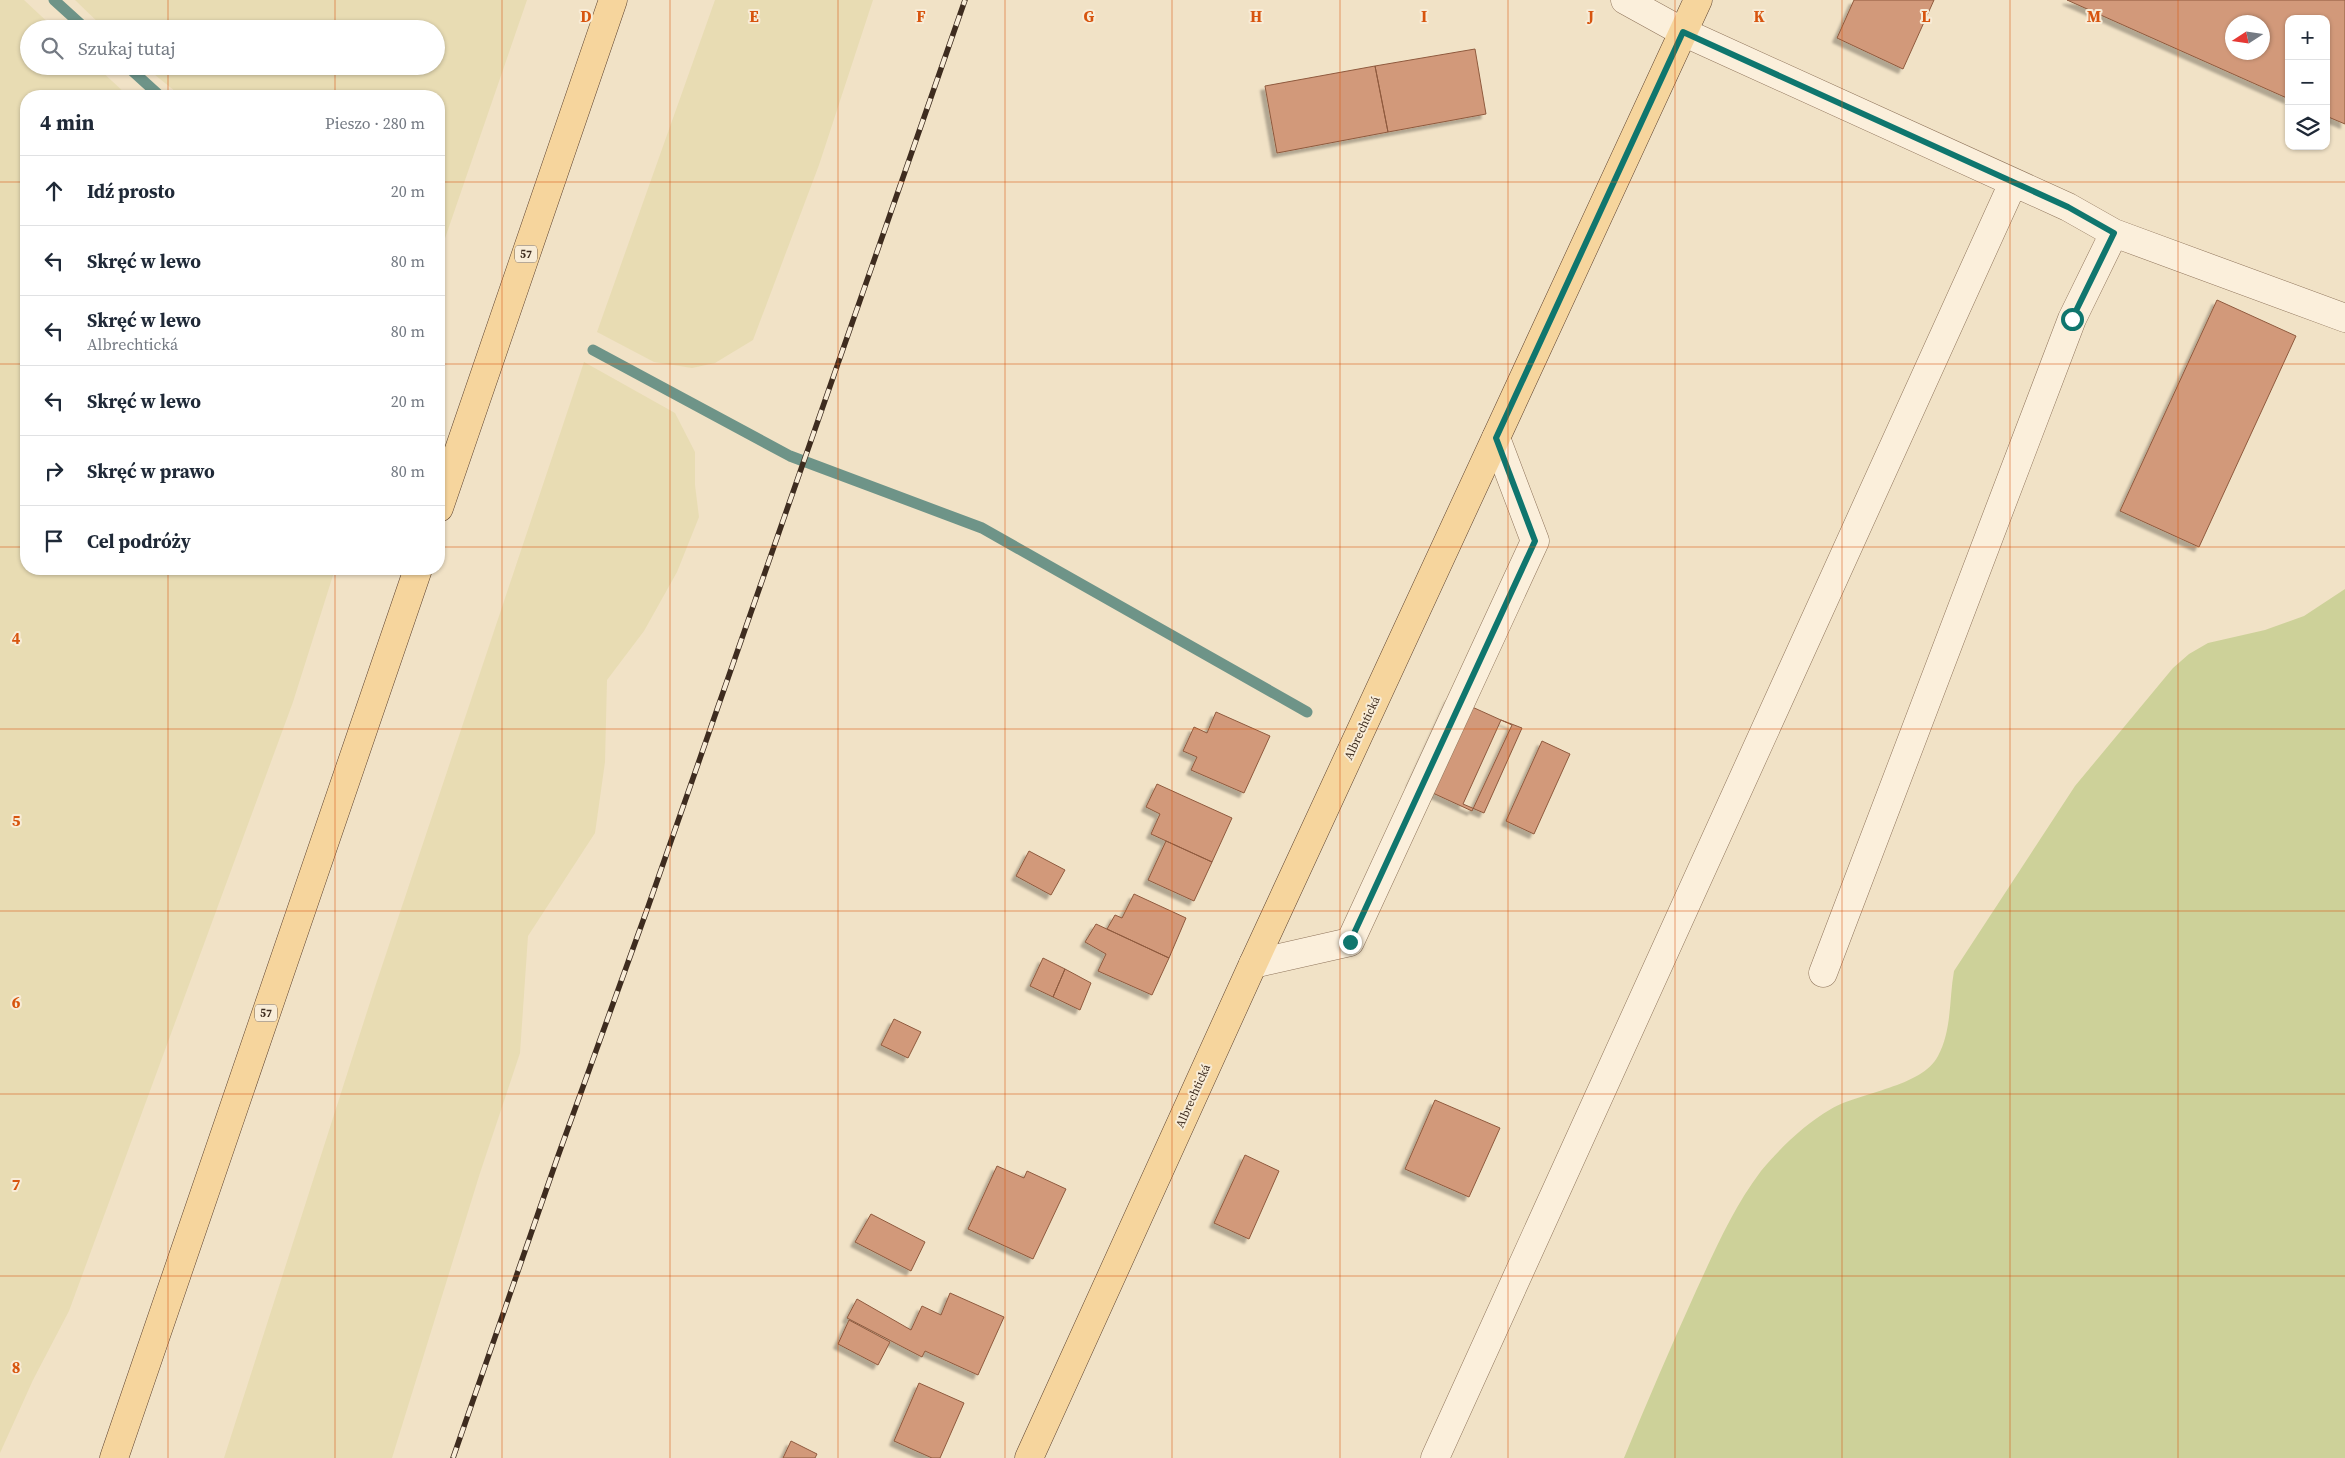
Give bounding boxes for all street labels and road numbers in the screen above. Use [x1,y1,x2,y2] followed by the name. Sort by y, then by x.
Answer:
[515,245,537,262] road number: 57
[1340,693,1384,762] street label: Albrechtická
[255,1004,277,1021] road number: 57
[1172,1061,1215,1130] street label: Albrechtická

